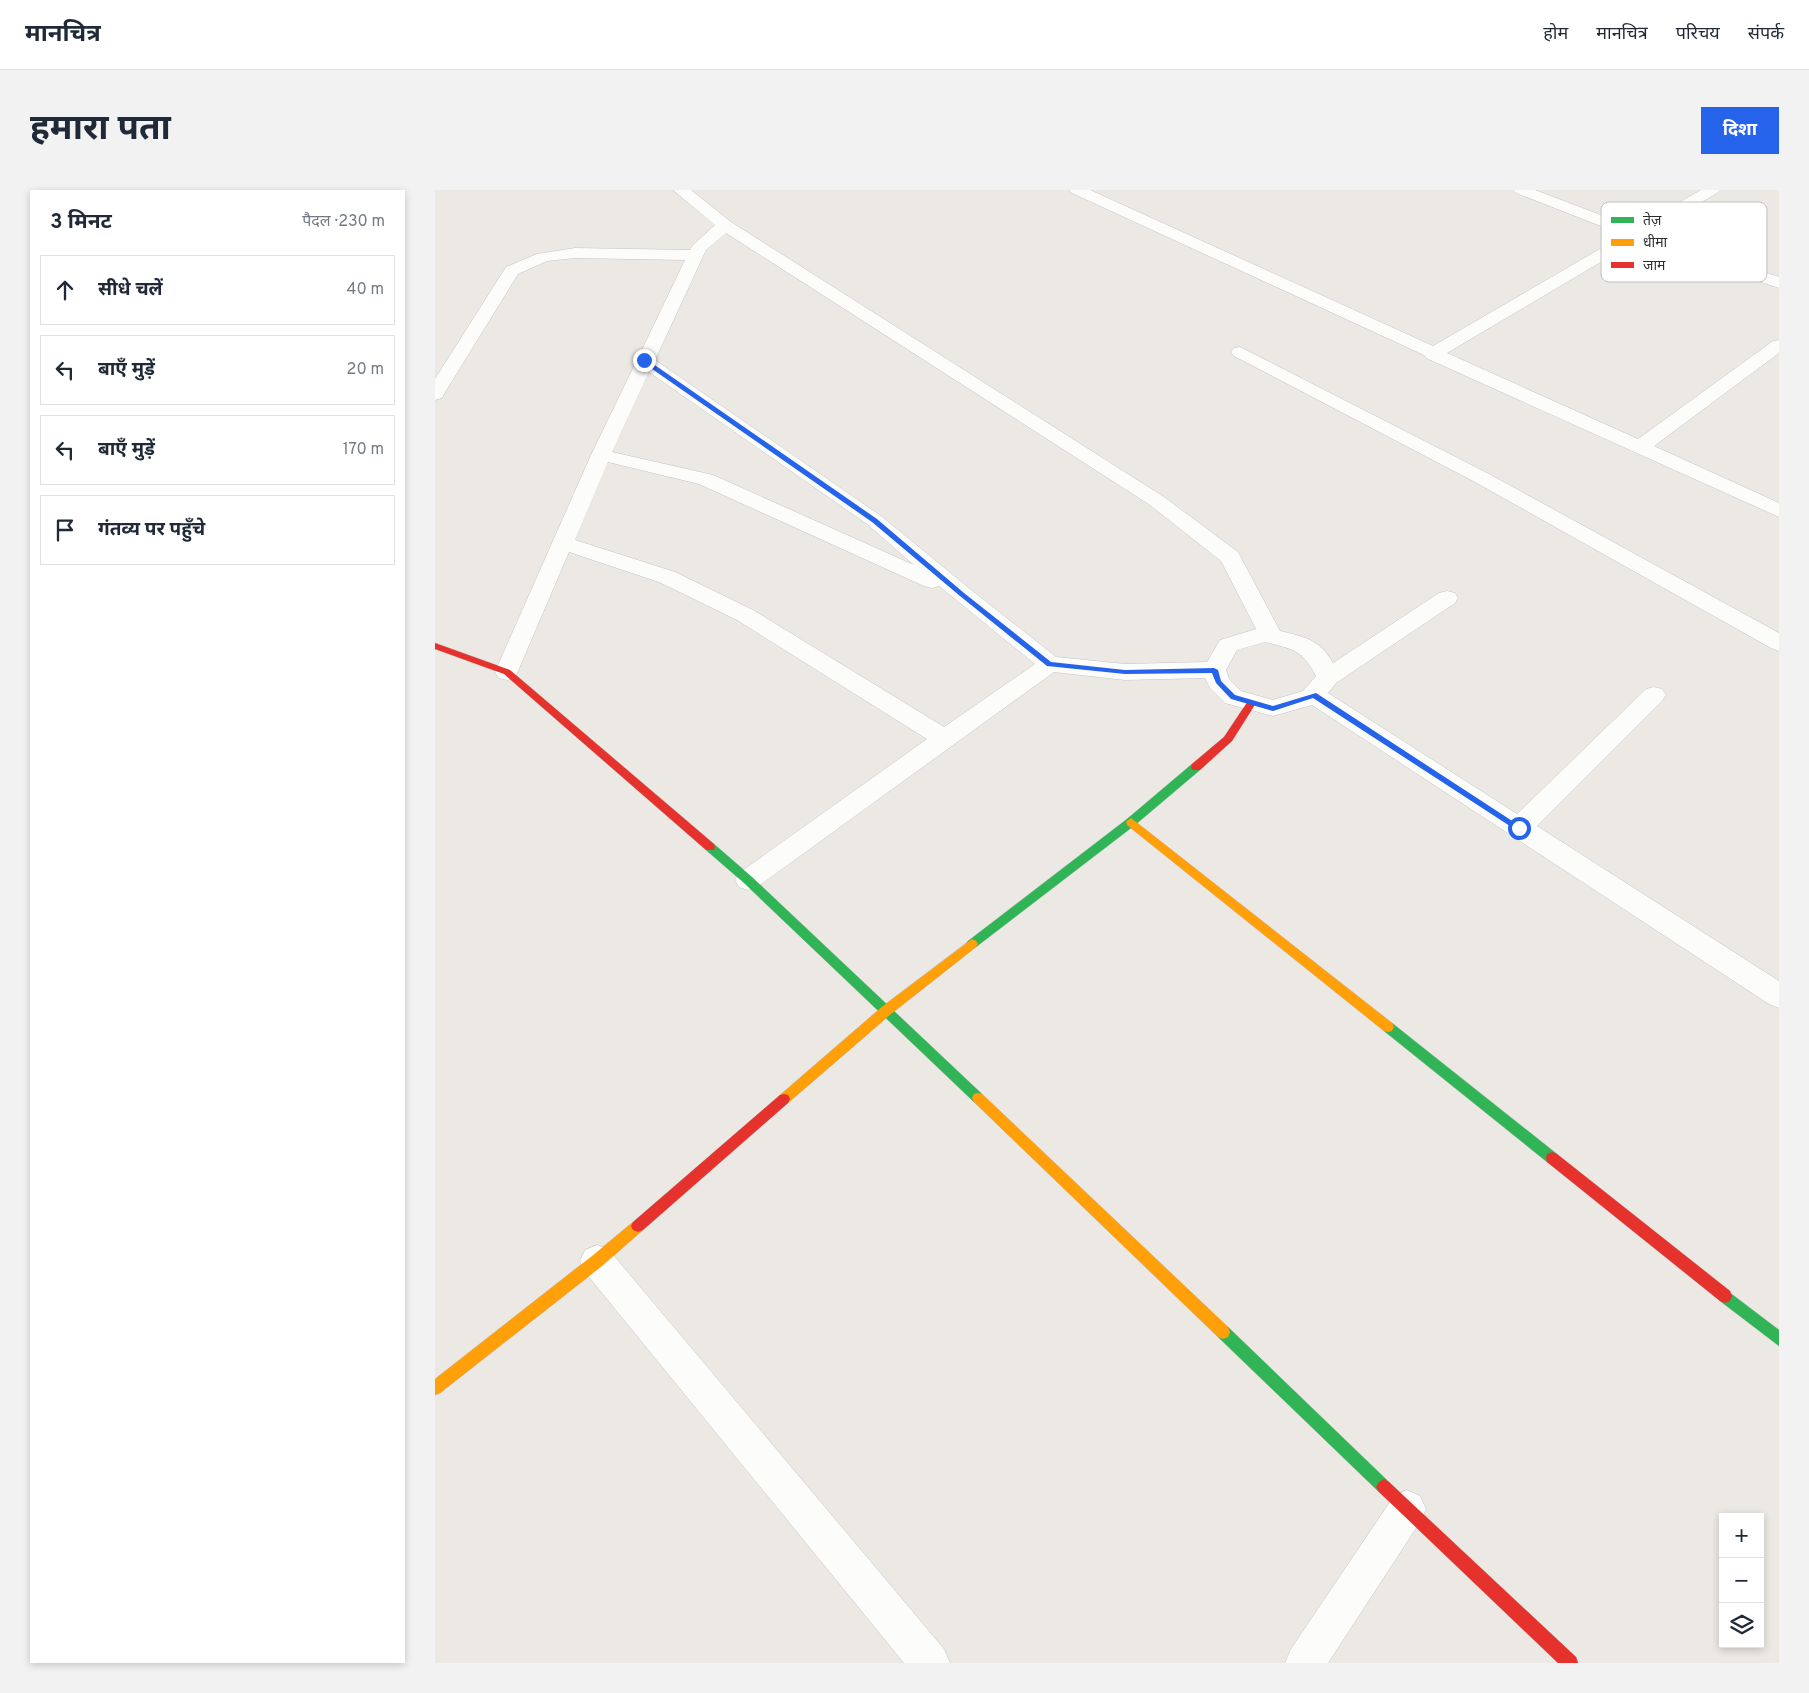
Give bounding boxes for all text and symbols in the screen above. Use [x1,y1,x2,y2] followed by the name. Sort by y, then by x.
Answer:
[25,20,101,50] text: मानचित्र
[1543,23,1568,46] text: होम
[1596,23,1648,46] text: मानचित्र
[1676,23,1720,46] text: परिचय
[1748,23,1784,46] text: संपर्क
[1701,107,1779,154] button: दिशा
[30,108,171,152] text: हमारा पता
[1601,202,1767,282] legend
[50,209,112,236] text: 3 मिनट
[1643,211,1662,230] text: तेज़
[302,212,385,232] text: पैदल · 230 m
[1643,234,1668,252] text: धीमा
[1643,258,1666,275] text: जाम
[51,276,79,304] icon: ahead
[98,278,163,302] text: सीधे चलें
[346,280,384,300] text: 40 m
[633,349,656,372] route end
[51,356,79,384] icon: left
[98,358,155,382] text: बाएँ मुड़ें
[347,360,384,380] text: 20 m
[51,436,79,464] icon: left
[98,438,155,462] text: बाएँ मुड़ें
[343,440,384,460] text: 170 m
[51,516,79,544] icon: arrive
[98,518,205,542] text: गंतव्य पर पहुँचे
[1508,817,1531,840] route start
[1719,1513,1764,1648] map controls
[1719,1513,1764,1558] button: +
[1719,1558,1764,1603] button: −
[1719,1603,1764,1648] button: layers

